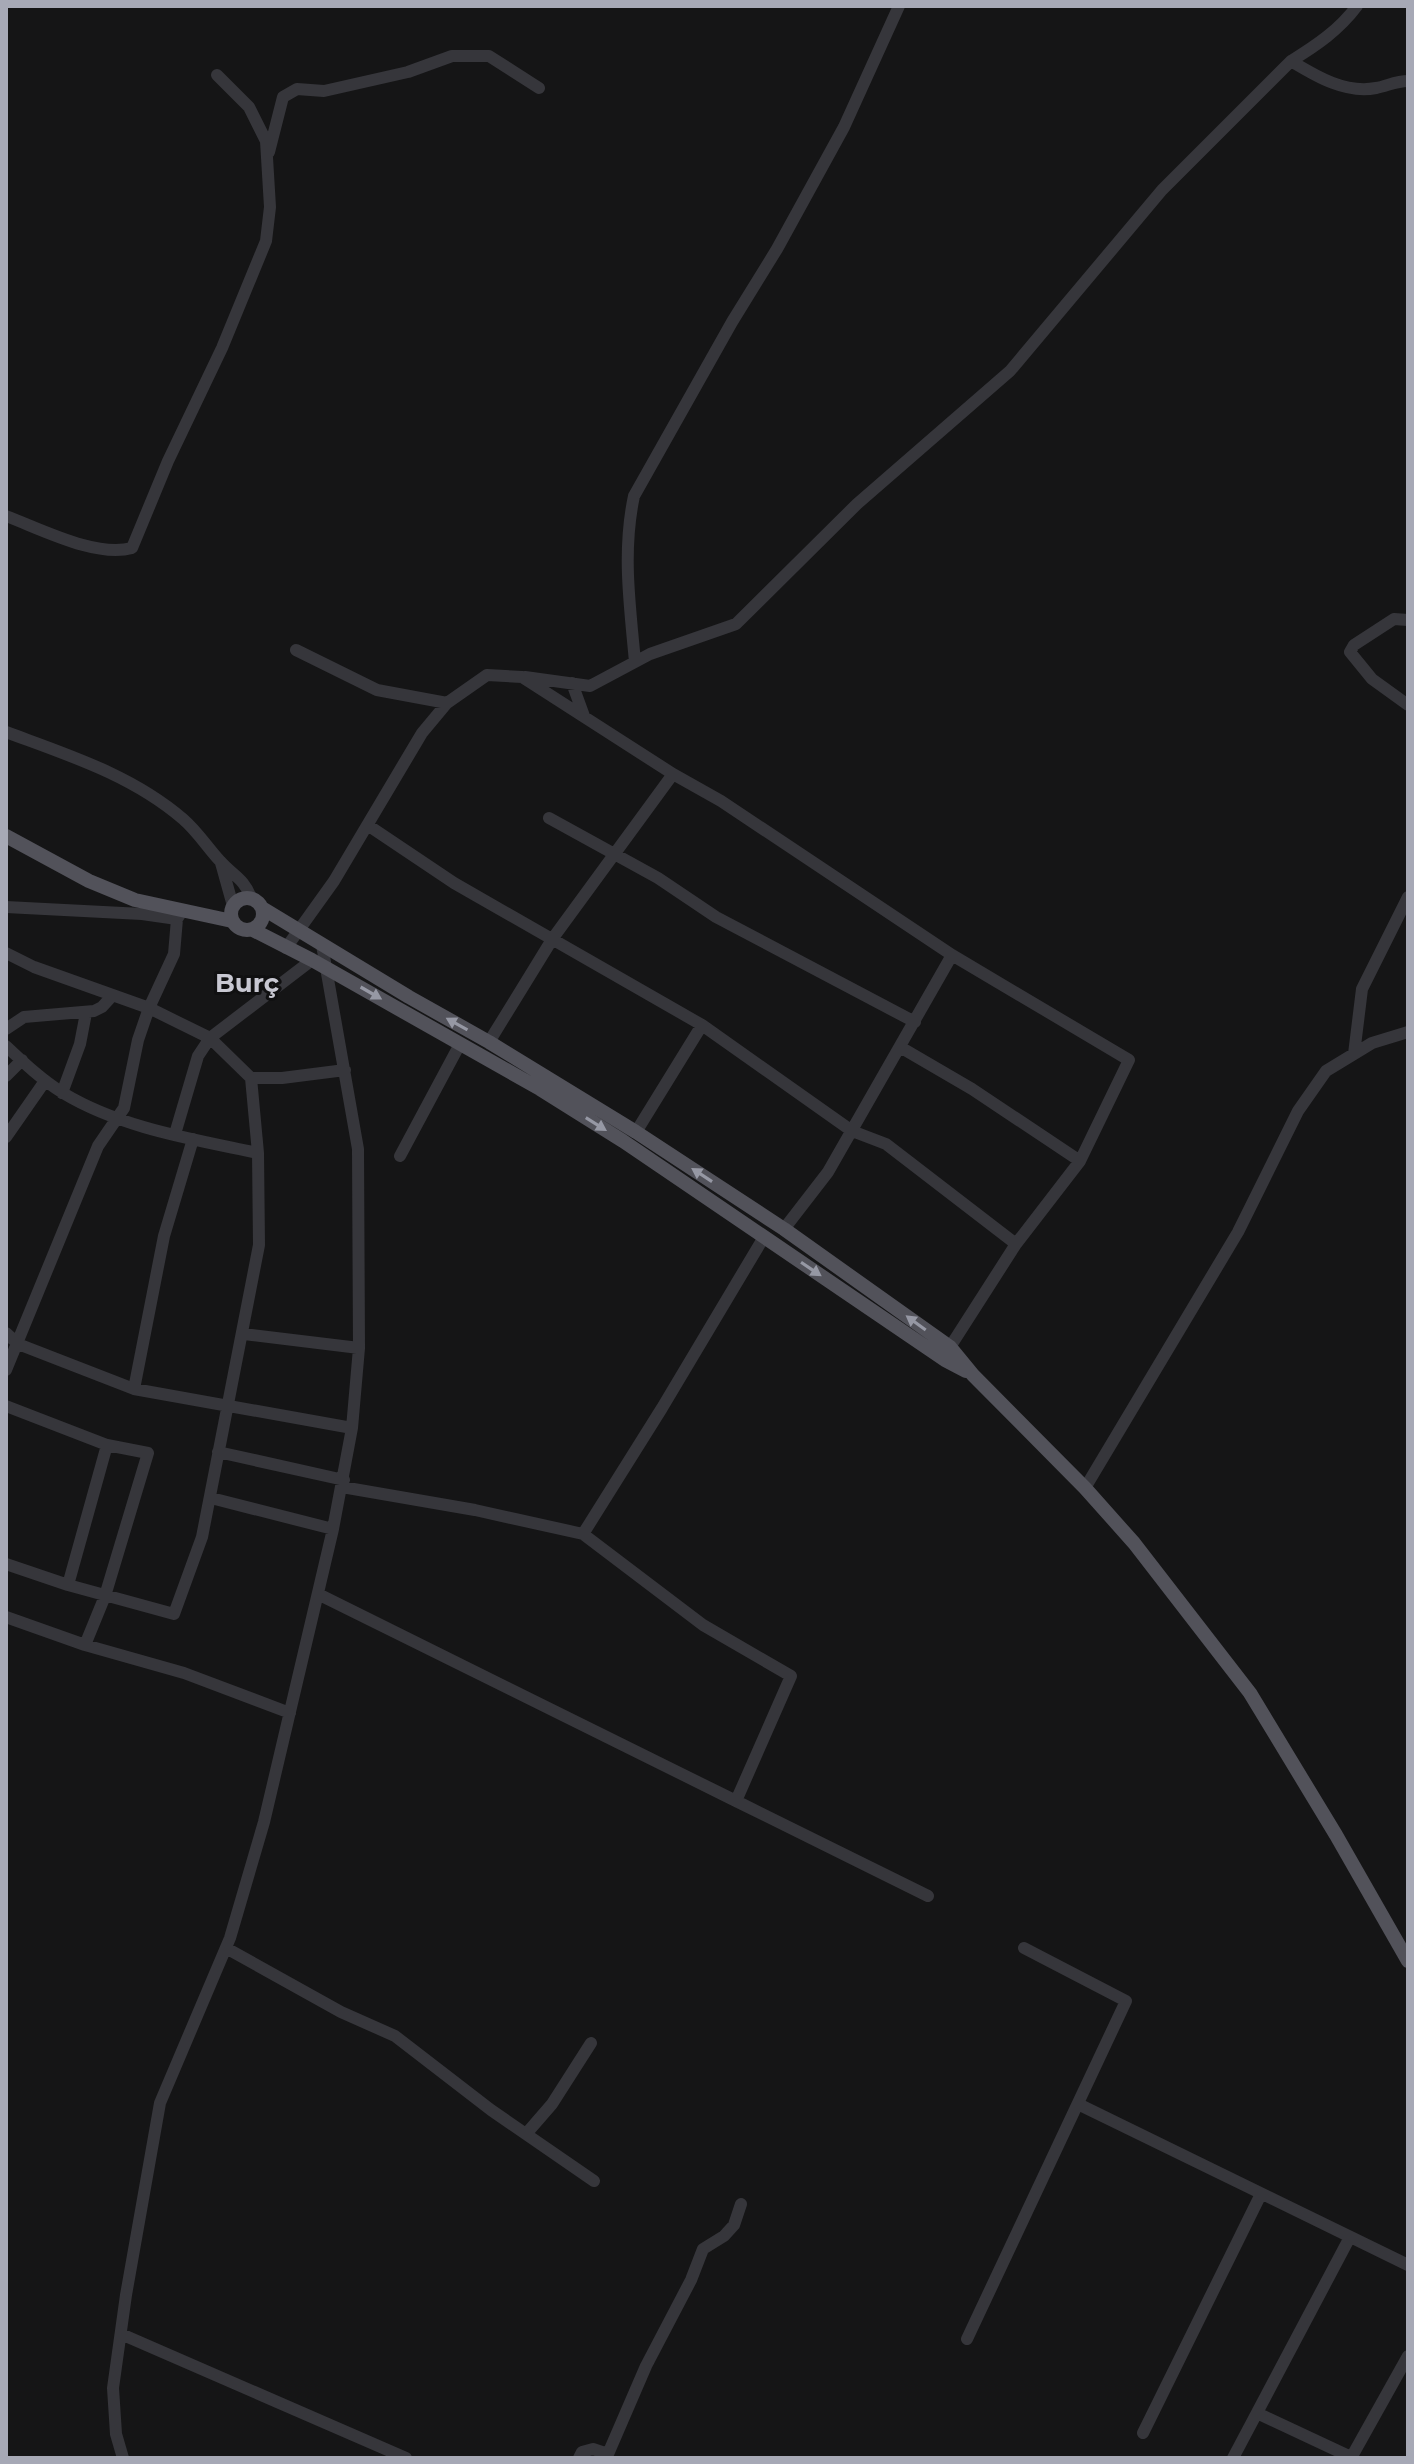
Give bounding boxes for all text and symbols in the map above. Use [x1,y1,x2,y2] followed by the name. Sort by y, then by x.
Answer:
[215,967,279,999] district label: Burç
[360,986,382,1000] one-way arrow
[446,1017,468,1031] one-way arrow
[585,1116,607,1130] one-way arrow
[691,1168,713,1183] one-way arrow
[801,1261,822,1276] one-way arrow
[905,1316,926,1331] one-way arrow

